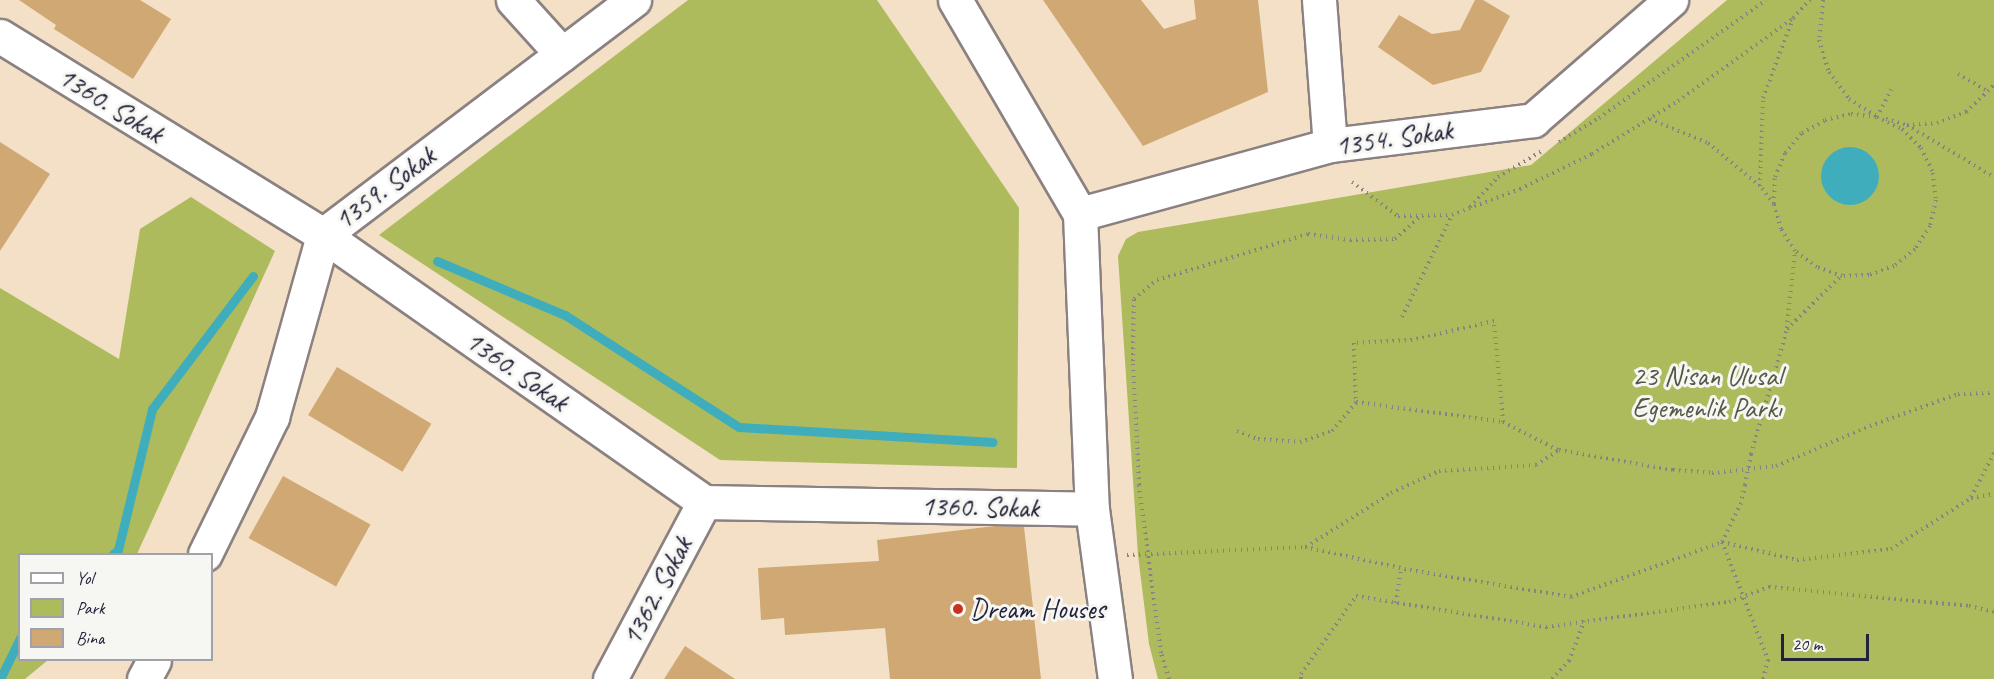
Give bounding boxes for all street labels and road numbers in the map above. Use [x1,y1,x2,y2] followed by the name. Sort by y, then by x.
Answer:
[52,60,170,150] street label: 1360. Sokak
[1333,113,1455,163] street label: 1354. Sokak
[328,139,442,237] street label: 1359. Sokak
[459,324,575,418] street label: 1360. Sokak
[921,489,1039,525] street label: 1360. Sokak
[615,531,699,651] street label: 1362. Sokak

